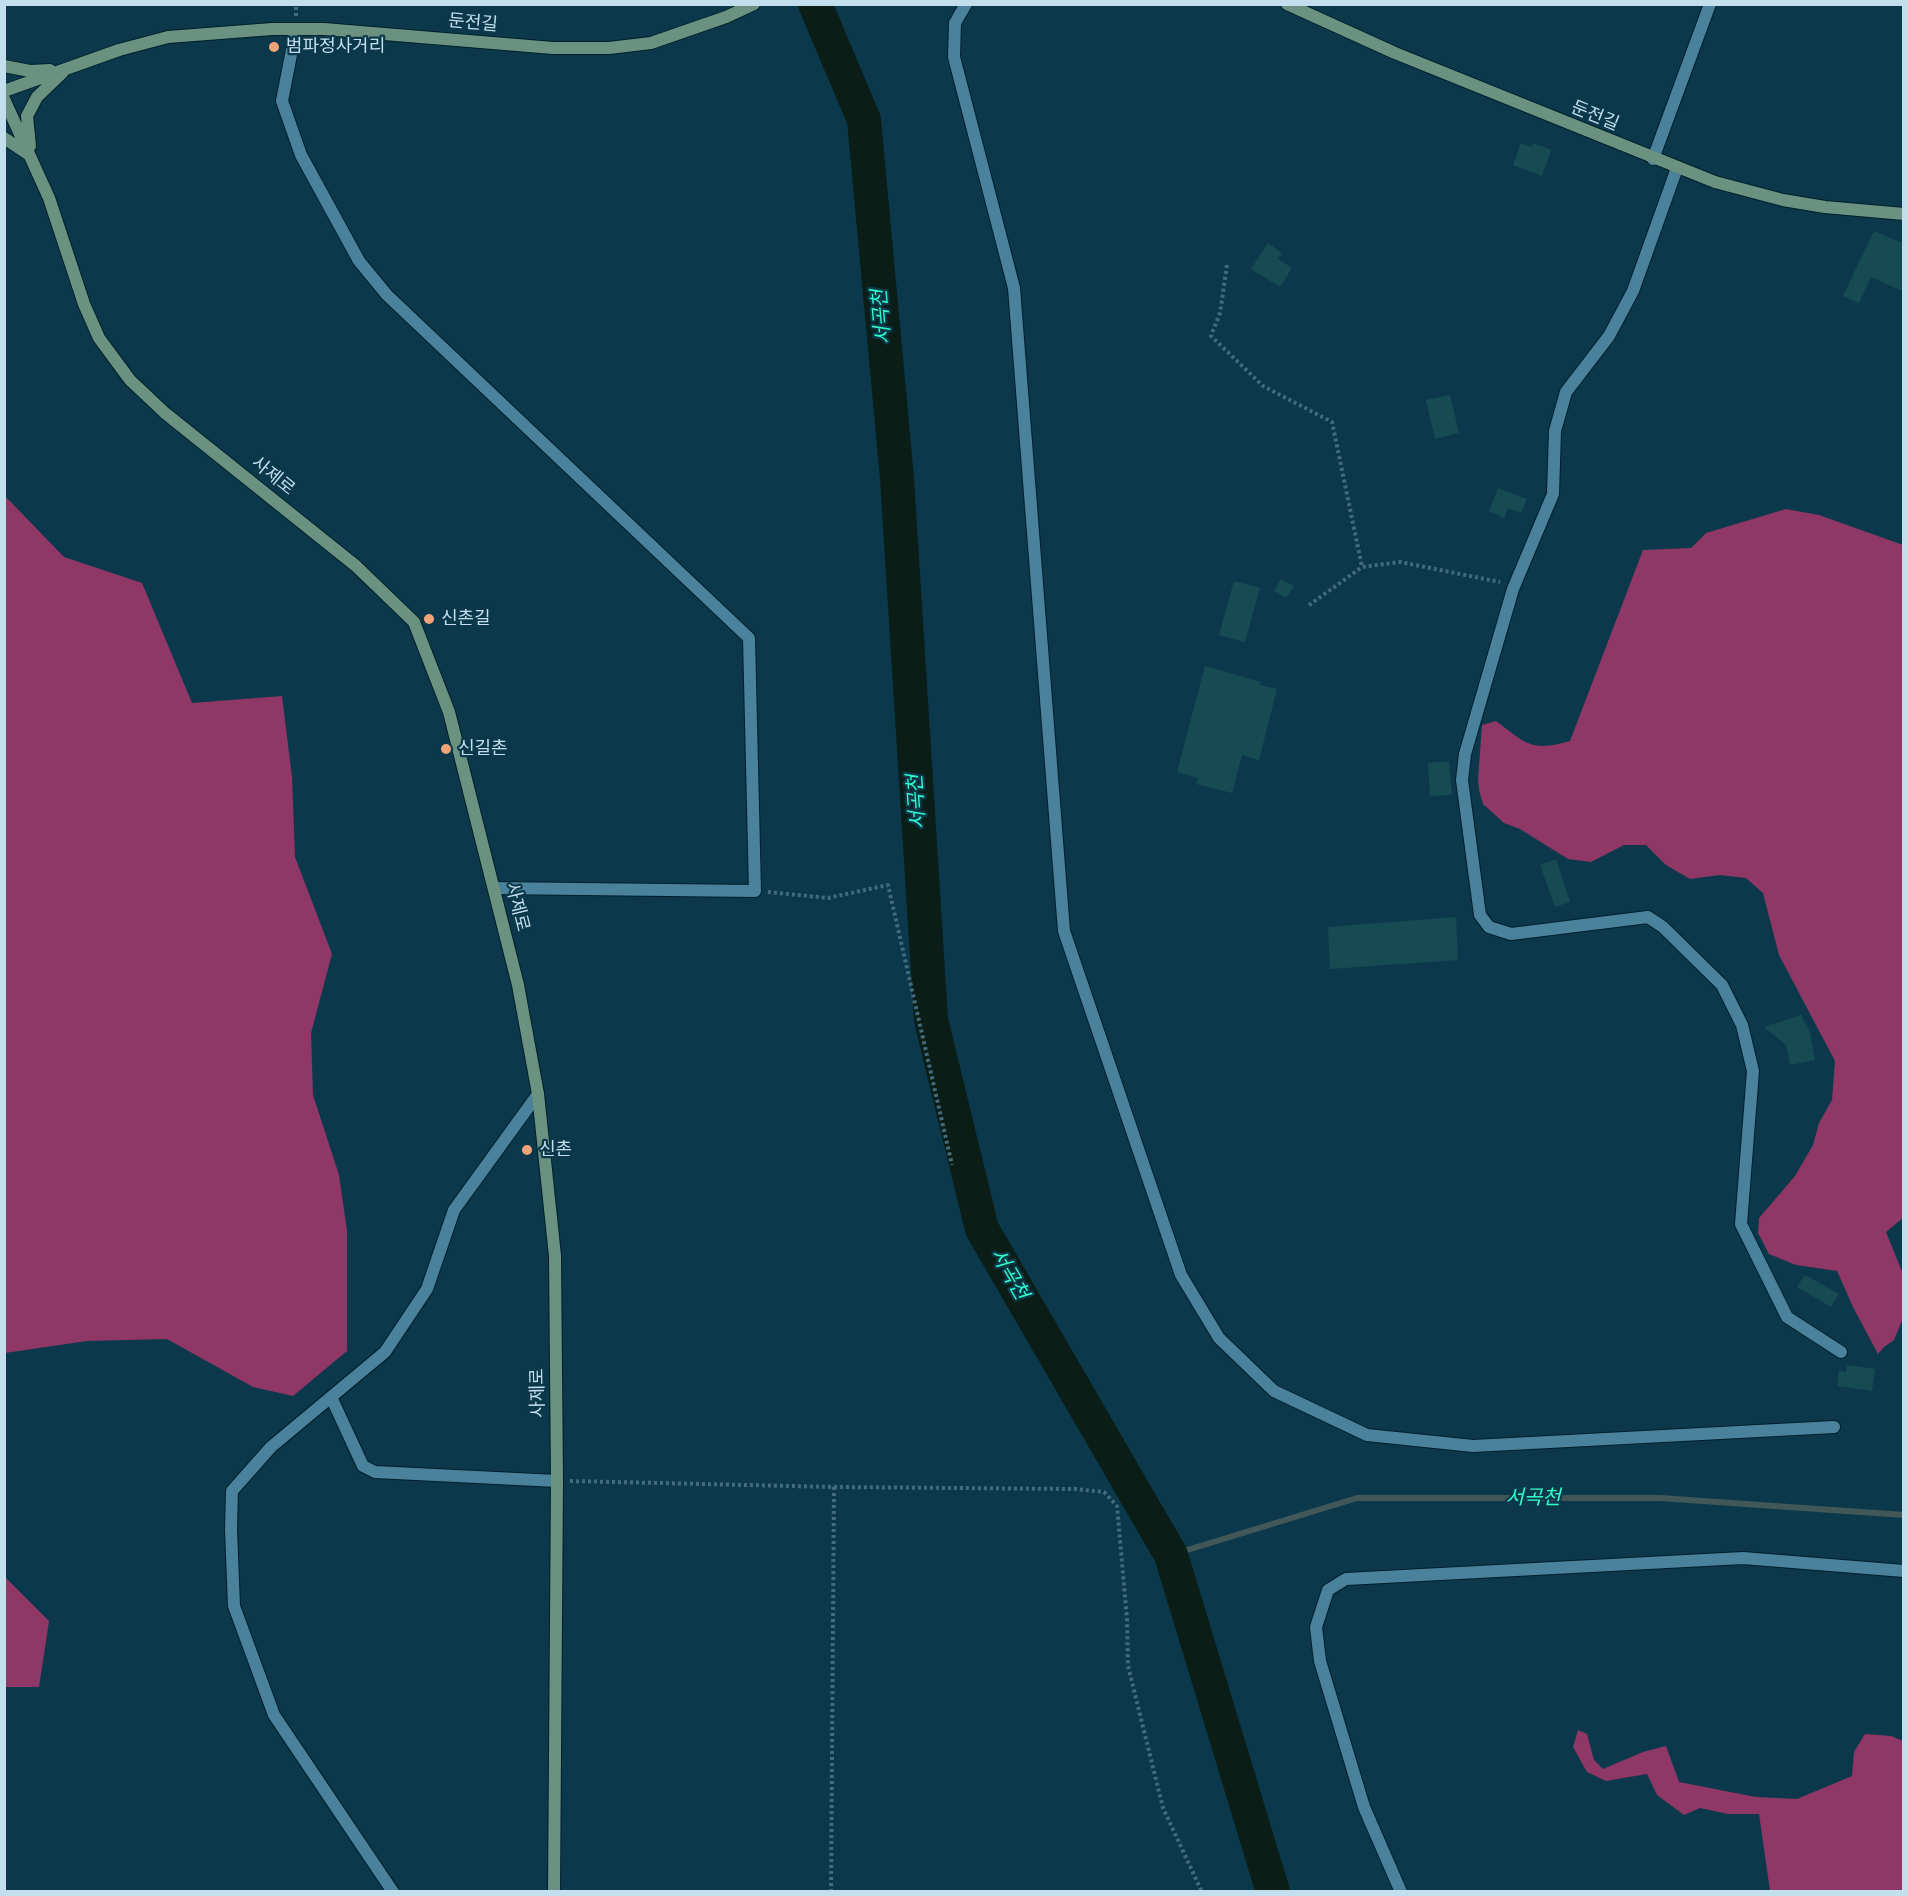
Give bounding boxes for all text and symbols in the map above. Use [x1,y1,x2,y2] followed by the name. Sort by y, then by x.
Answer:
[447,10,499,36] street label: 둔전길
[286,36,385,58] place label: 범파정사거리
[267,40,281,54] marker: 범파정사거리
[1568,97,1622,135] street label: 둔전길
[868,288,896,346] water label: 서곡천
[247,452,299,500] street label: 사제로
[441,608,491,630] place label: 신촌길
[422,612,436,626] marker: 신촌길
[458,738,508,760] place label: 신길촌
[439,742,453,756] marker: 신길촌
[903,774,931,830] water label: 서곡천
[501,880,533,934] street label: 사제로
[539,1139,572,1161] place label: 신촌
[520,1143,534,1157] marker: 신촌
[985,1244,1033,1304] water label: 서곡천
[527,1368,549,1418] street label: 사제로
[1505,1486,1561,1510] water label: 서곡천

